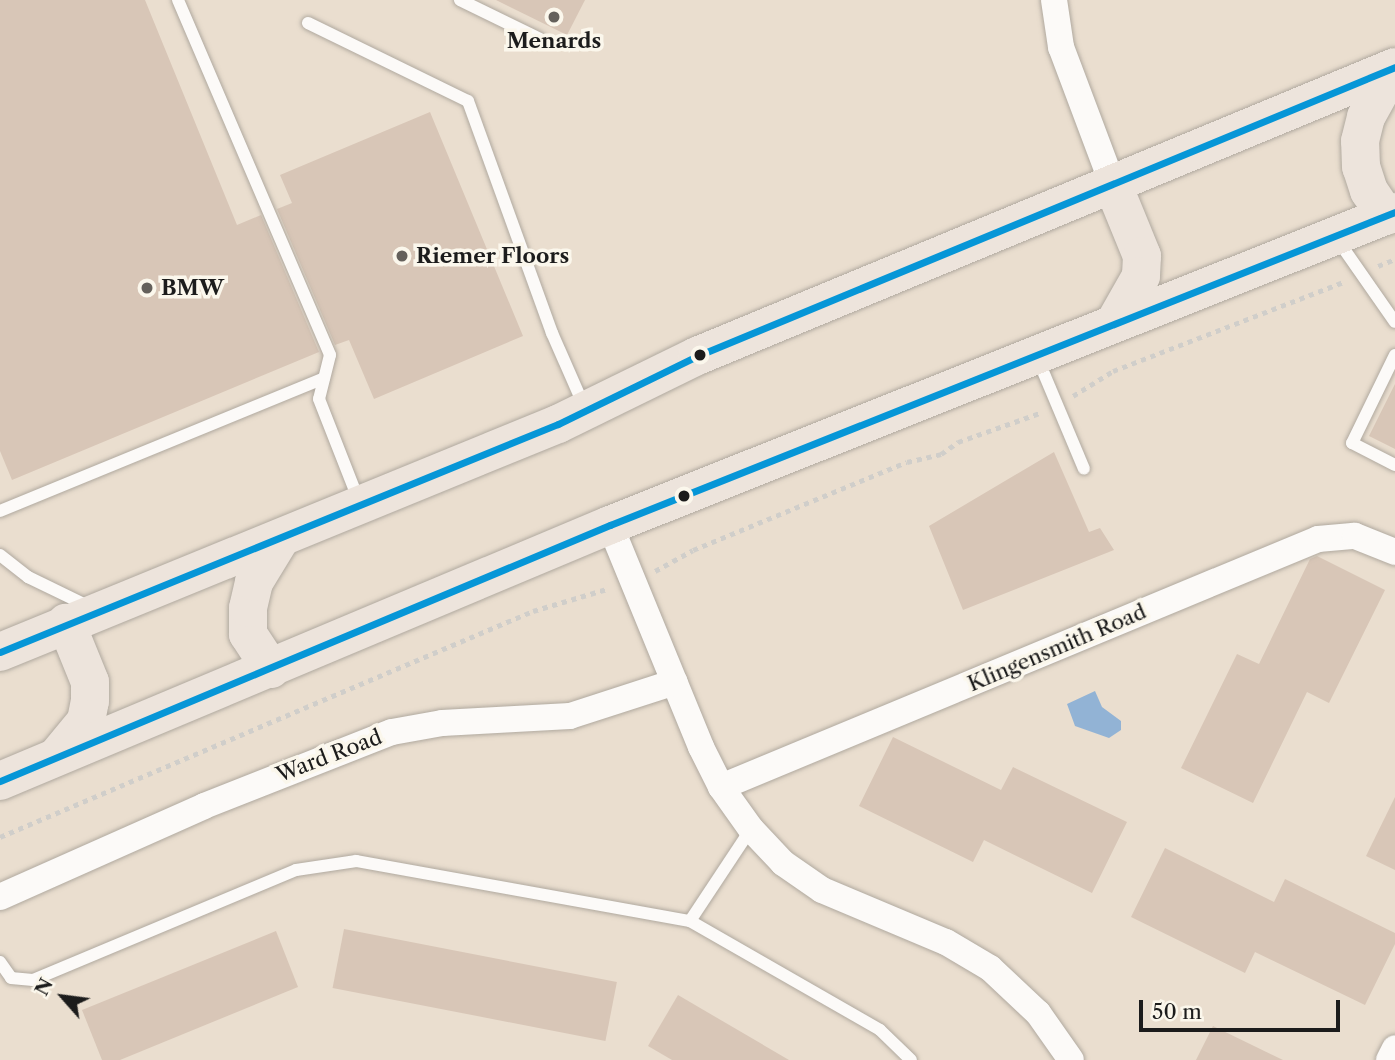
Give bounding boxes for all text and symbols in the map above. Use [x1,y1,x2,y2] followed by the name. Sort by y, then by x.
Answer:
[546,9,562,25] marker: Menards
[507,28,601,54] place label: Menards
[416,243,570,269] place label: Riemer Floors
[394,248,410,264] marker: Riemer Floors
[161,275,224,301] place label: BMW
[139,280,155,296] marker: BMW
[693,348,707,362] unlabelled marker
[677,489,691,503] unlabelled marker
[964,599,1150,697] street label: Klingensmith Road
[273,724,385,788] street label: Ward Road
[28,962,98,1032] north arrow
[30,974,58,1000] text: N
[1143,986,1344,1030] scale bar
[1152,999,1202,1024] text: 50 m

